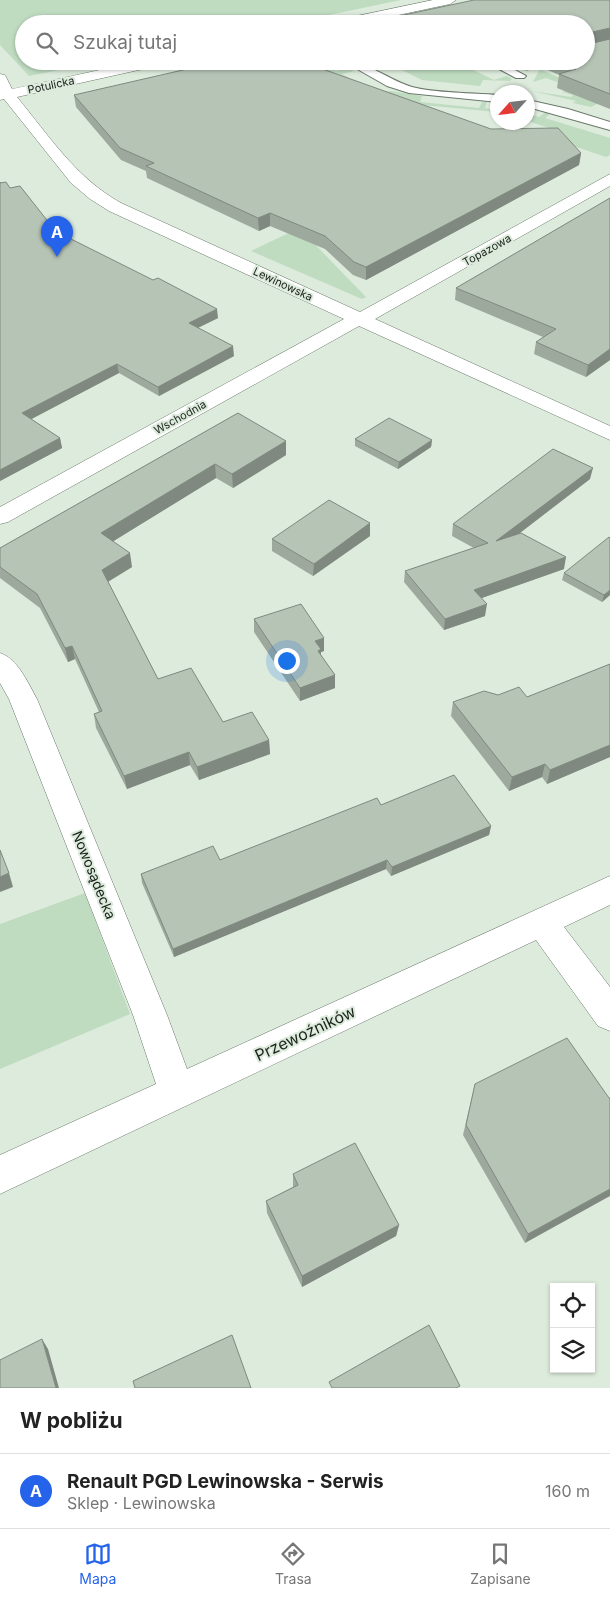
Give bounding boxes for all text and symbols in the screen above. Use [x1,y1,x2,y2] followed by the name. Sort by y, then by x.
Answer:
[15,15,595,70] search box
[33,29,61,57] icon: search
[73,31,177,54] text: Szukaj tutaj
[26,73,76,97] street label: Potulicka
[490,85,535,130] north arrow
[41,216,73,257] pin: A
[460,231,514,269] street label: Topazowa
[251,264,315,304] street label: Lewinowska
[151,397,209,437] street label: Wschodnia
[274,648,300,674] your location
[69,828,120,921] street label: Nowosądecka
[251,1001,359,1065] street label: Przewoźników
[550,1283,595,1373] map controls
[550,1283,595,1328] button: locate
[550,1328,595,1373] button: layers
[20,1408,123,1433] text: W pobliżu
[67,1470,384,1493] text: Renault PGD Lewinowska - Serwis
[30,1481,42,1501] text: A
[545,1481,590,1501] text: 160 m
[67,1493,216,1513] text: Sklep · Lewinowska
[79,1540,116,1587] tab: Mapa
[275,1540,312,1587] tab: Trasa
[470,1540,531,1587] tab: Zapisane

